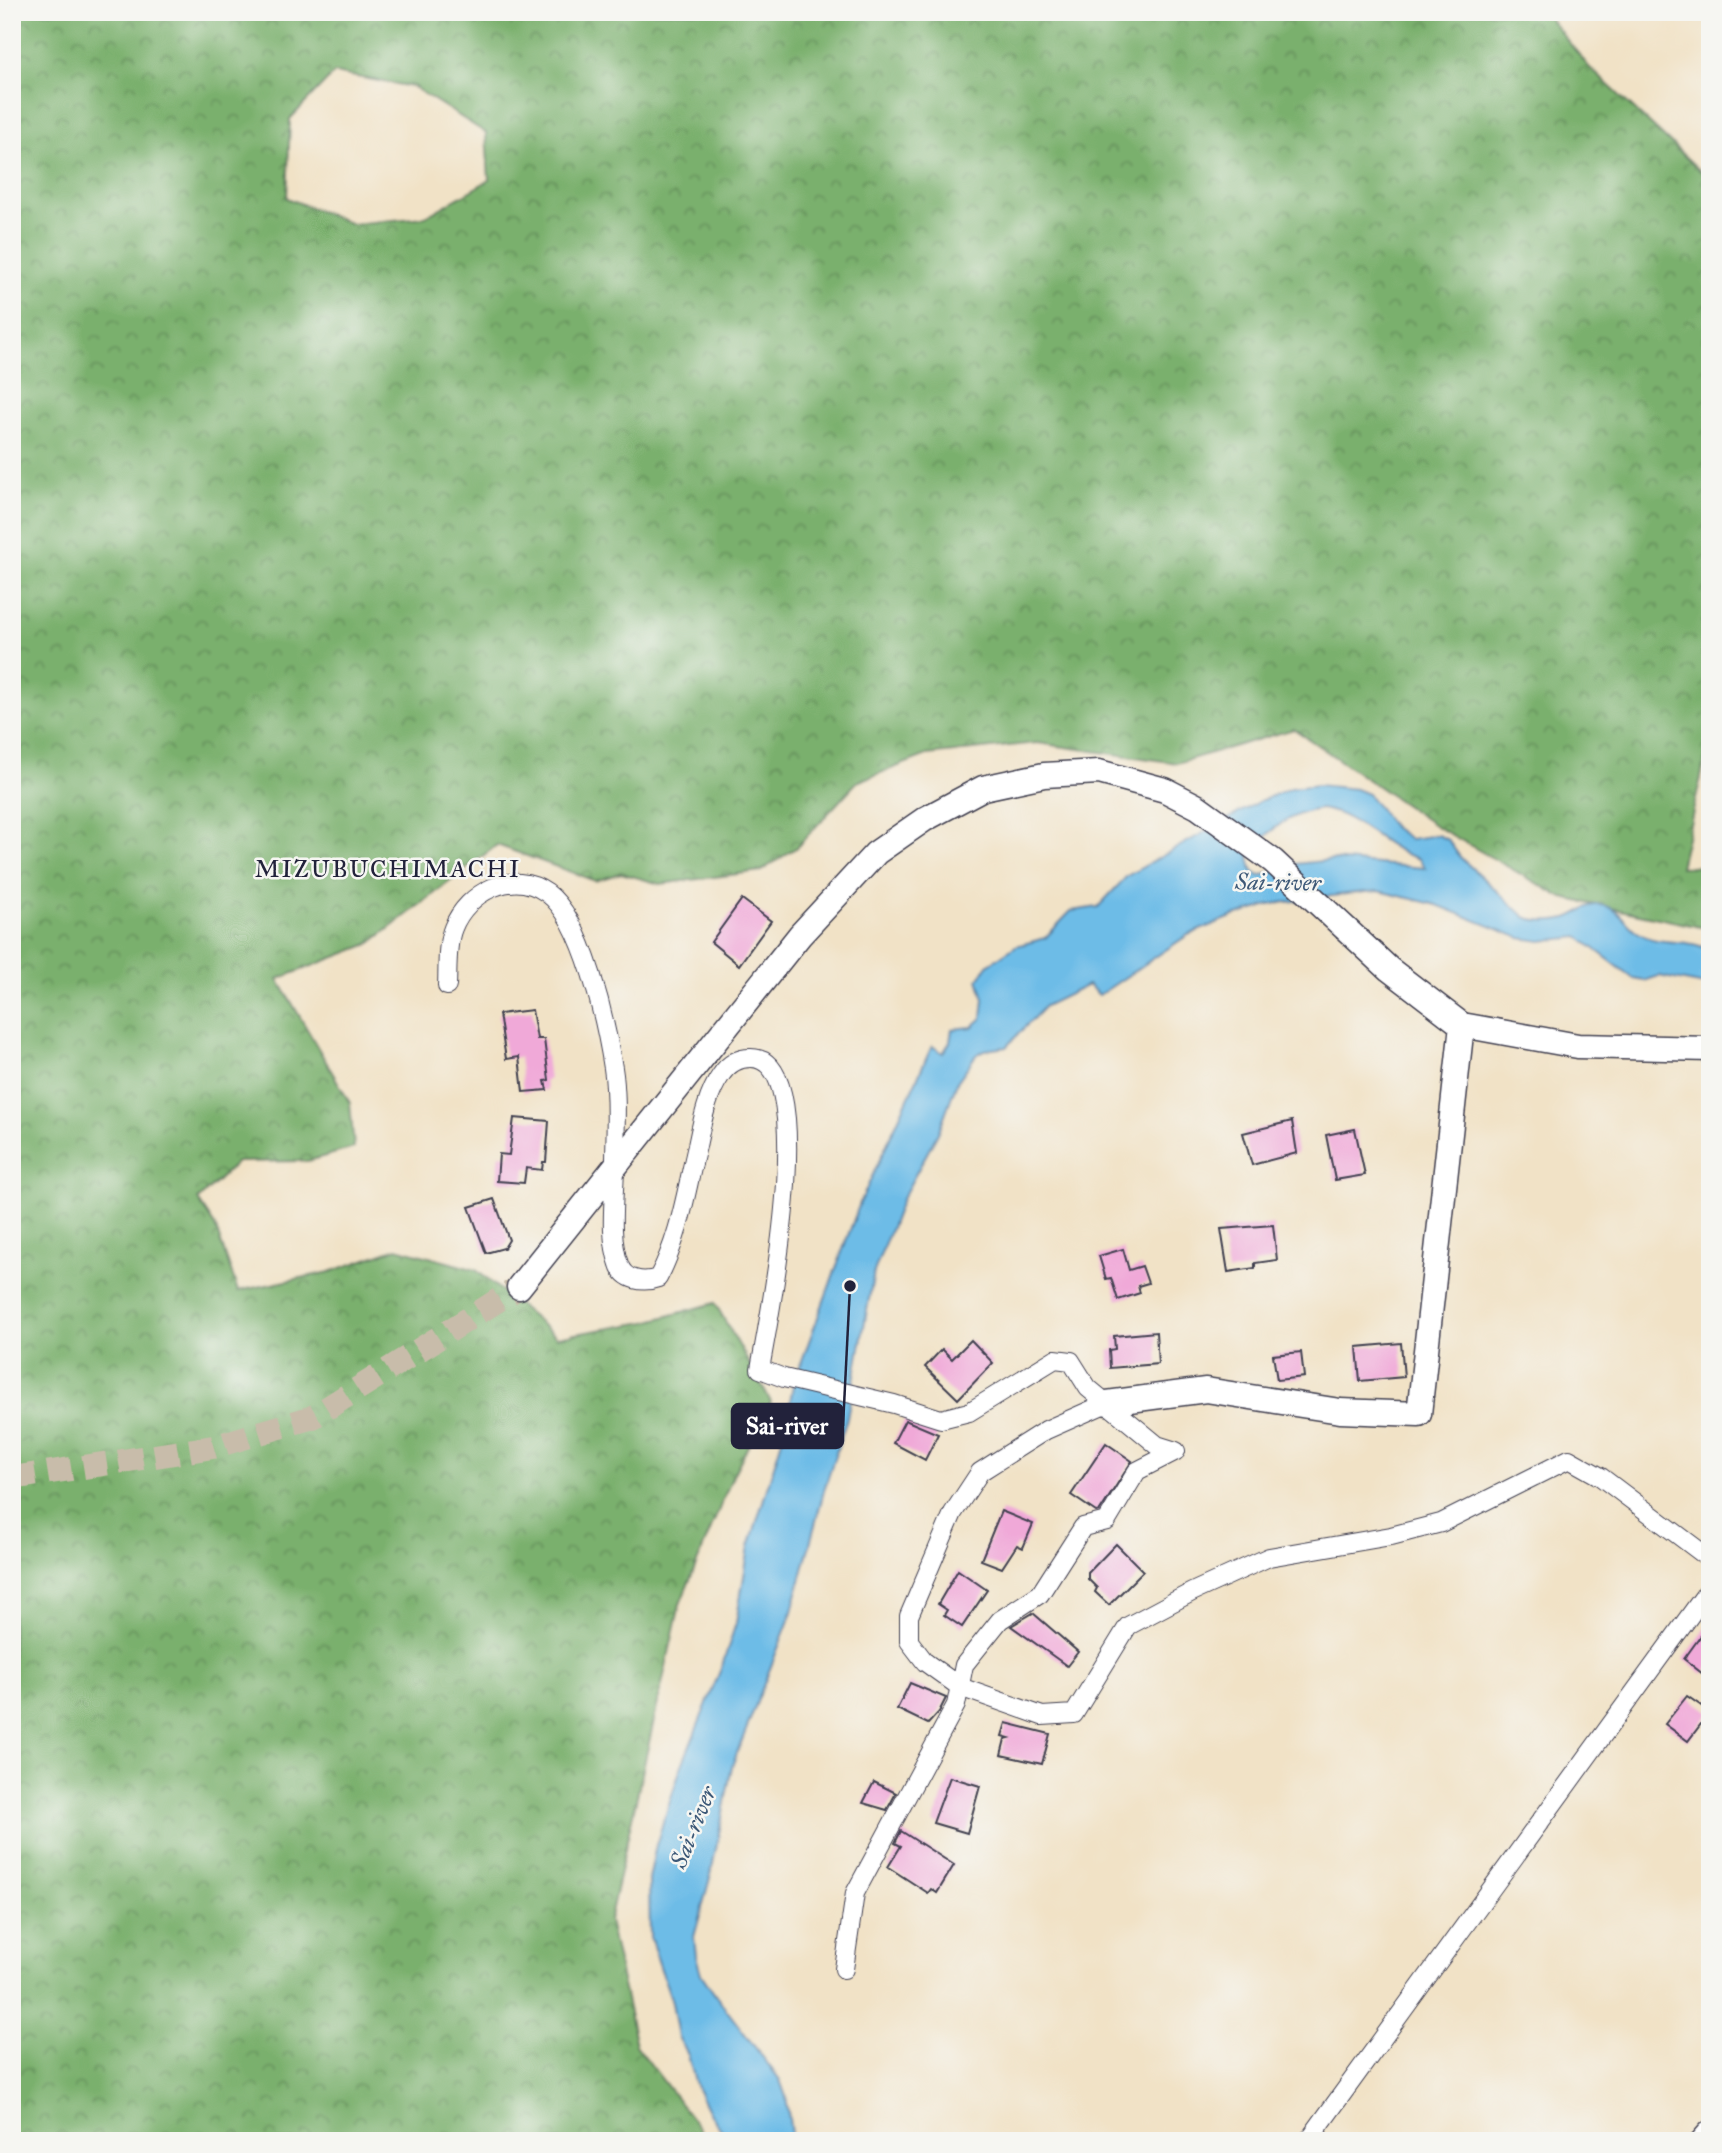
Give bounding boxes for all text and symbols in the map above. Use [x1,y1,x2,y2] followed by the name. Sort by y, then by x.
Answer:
[255,854,521,884] district label: MIZUBUCHIMACHI
[1234,867,1323,897] water label: Sai-river
[732,1404,843,1448] callout: Sai-river
[746,1412,829,1440] text: Sai-river
[664,1781,723,1873] water label: Sai-river

